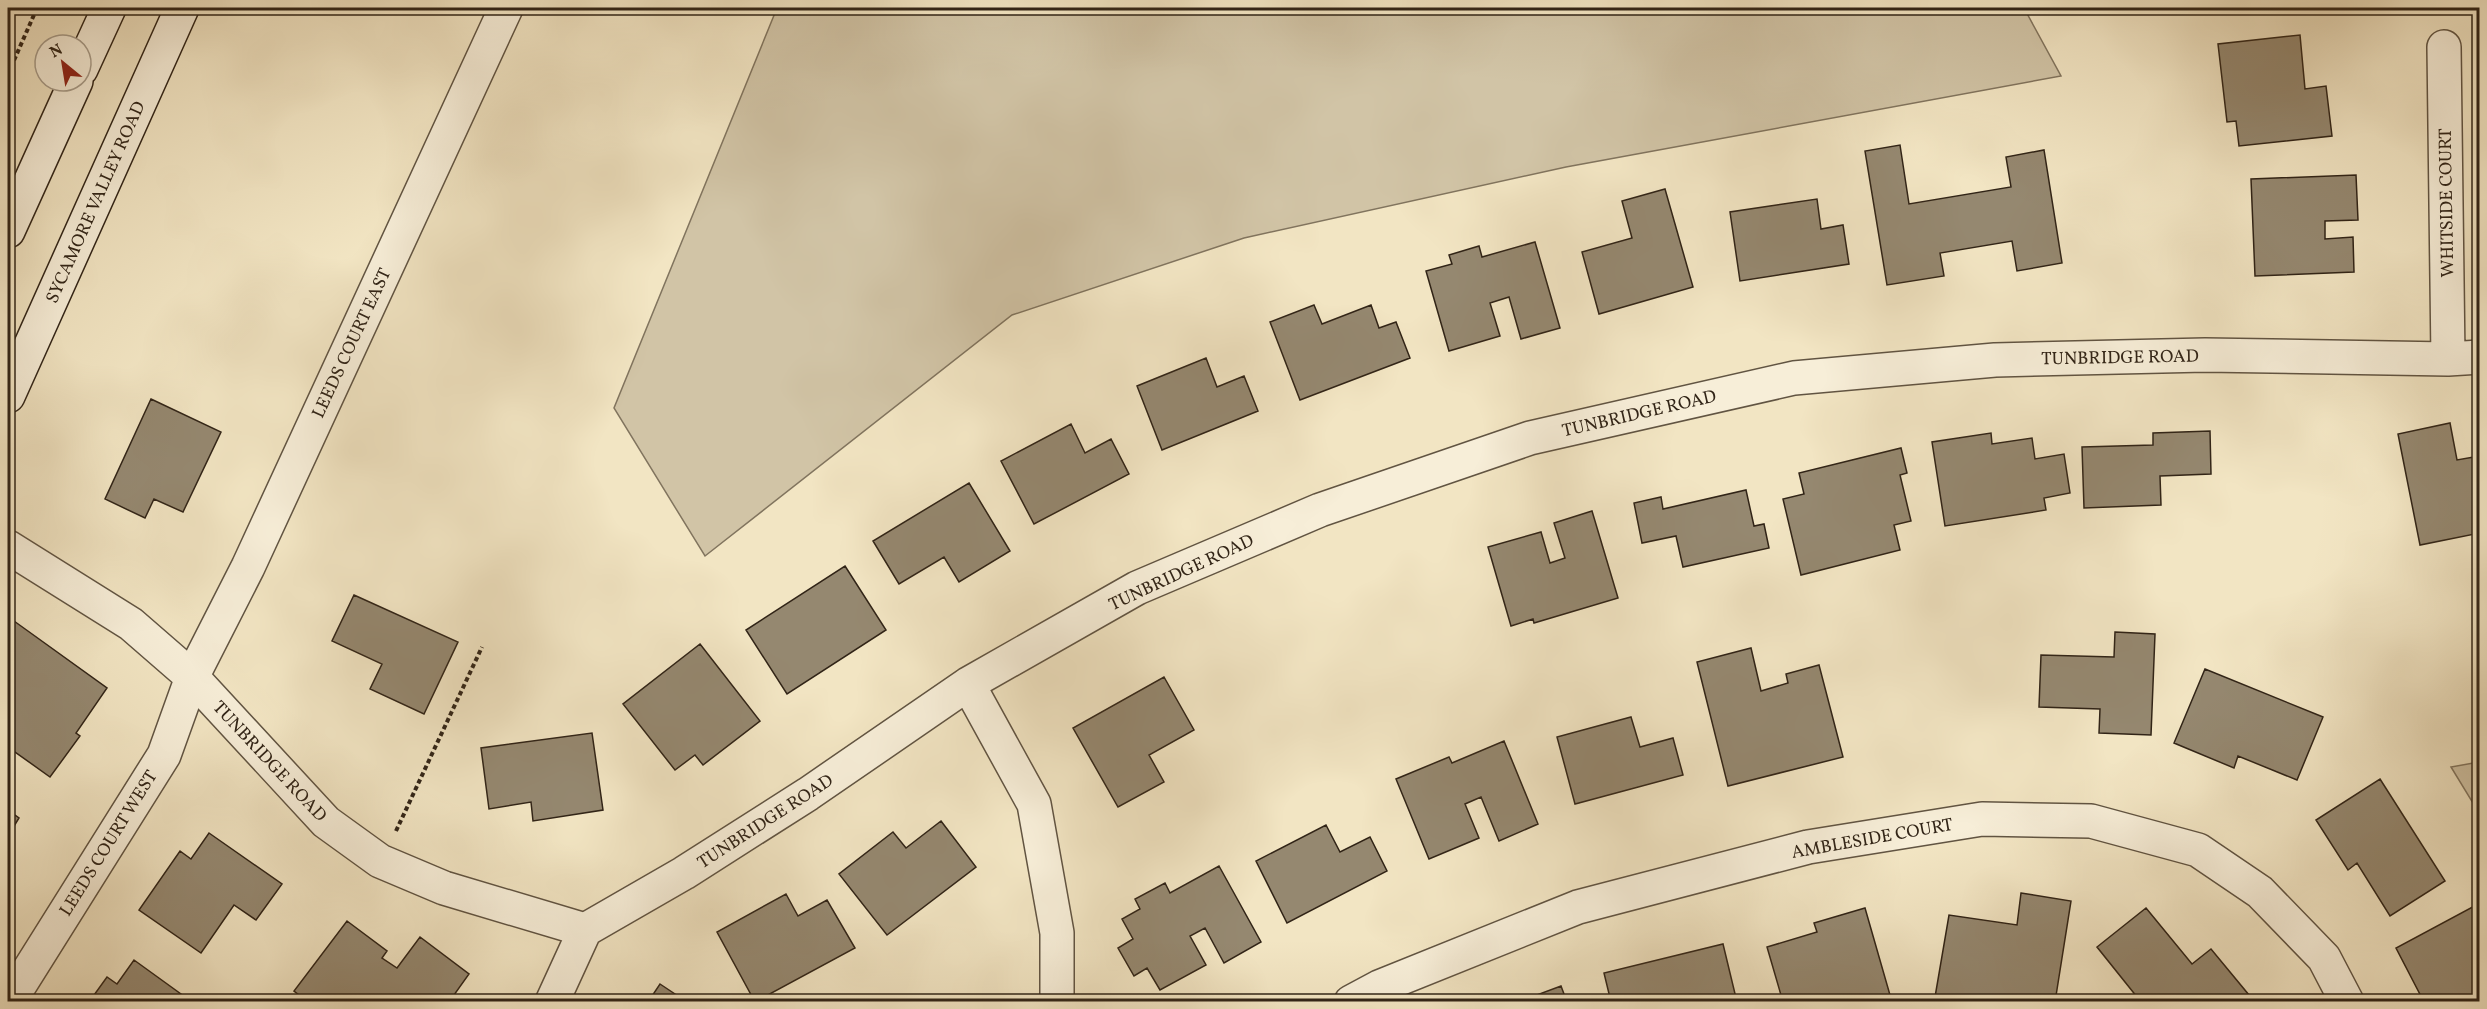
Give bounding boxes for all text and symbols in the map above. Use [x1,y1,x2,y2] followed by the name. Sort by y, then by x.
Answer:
[33,33,93,93] north arrow
[46,39,67,64] text: N
[40,98,152,308] street label: SYCAMORE VALLEY ROAD
[2434,128,2461,278] street label: WHITSIDE COURT
[307,264,398,423] street label: LEEDS COURT EAST
[2041,345,2199,372] street label: TUNBRIDGE ROAD
[1560,385,1719,444] street label: TUNBRIDGE ROAD
[1105,529,1258,618] street label: TUNBRIDGE ROAD
[206,696,332,828] street label: TUNBRIDGE ROAD
[54,766,165,922] street label: LEEDS COURT WEST
[693,769,839,876] street label: TUNBRIDGE ROAD
[1789,813,1955,866] street label: AMBLESIDE COURT

